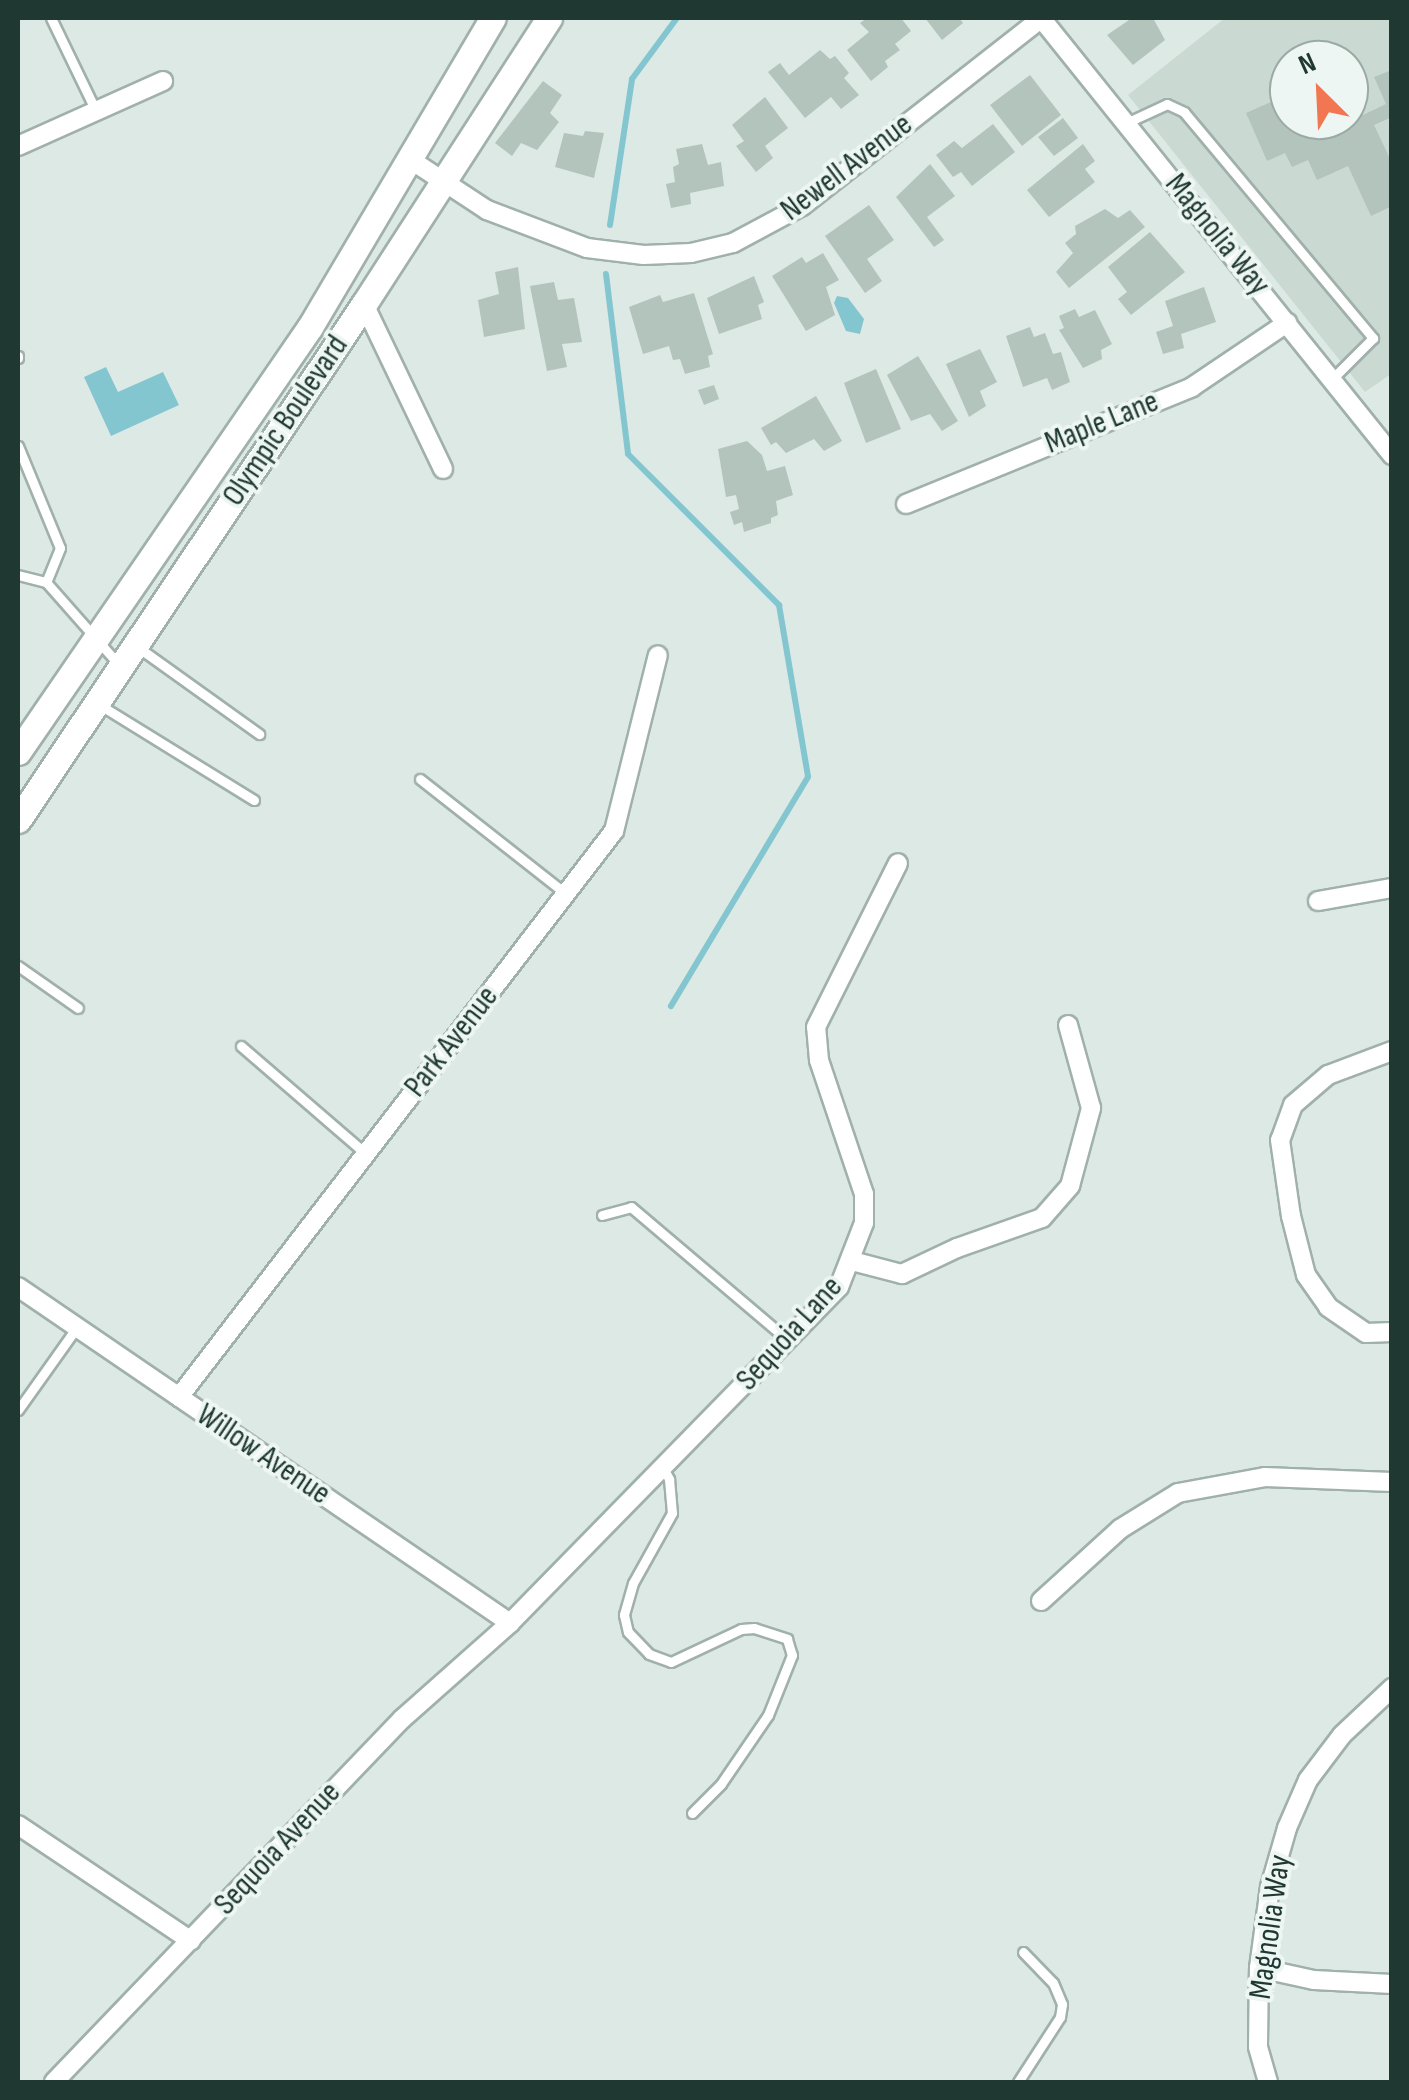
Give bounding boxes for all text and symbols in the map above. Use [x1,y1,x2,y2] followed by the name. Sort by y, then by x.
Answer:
[1269,40,1369,140] north arrow
[1294,46,1321,82] text: N
[774,106,920,230] street label: Newell Avenue
[1156,166,1278,304] street label: Magnolia Way
[215,328,357,514] street label: Olympic Boulevard
[1040,383,1164,463] street label: Maple Lane
[397,979,507,1105] street label: Park Avenue
[729,1269,851,1399] street label: Sequoia Lane
[189,1396,337,1514] street label: Willow Avenue
[207,1774,349,1924] street label: Sequoia Avenue
[1242,1852,1300,2002] street label: Magnolia Way

